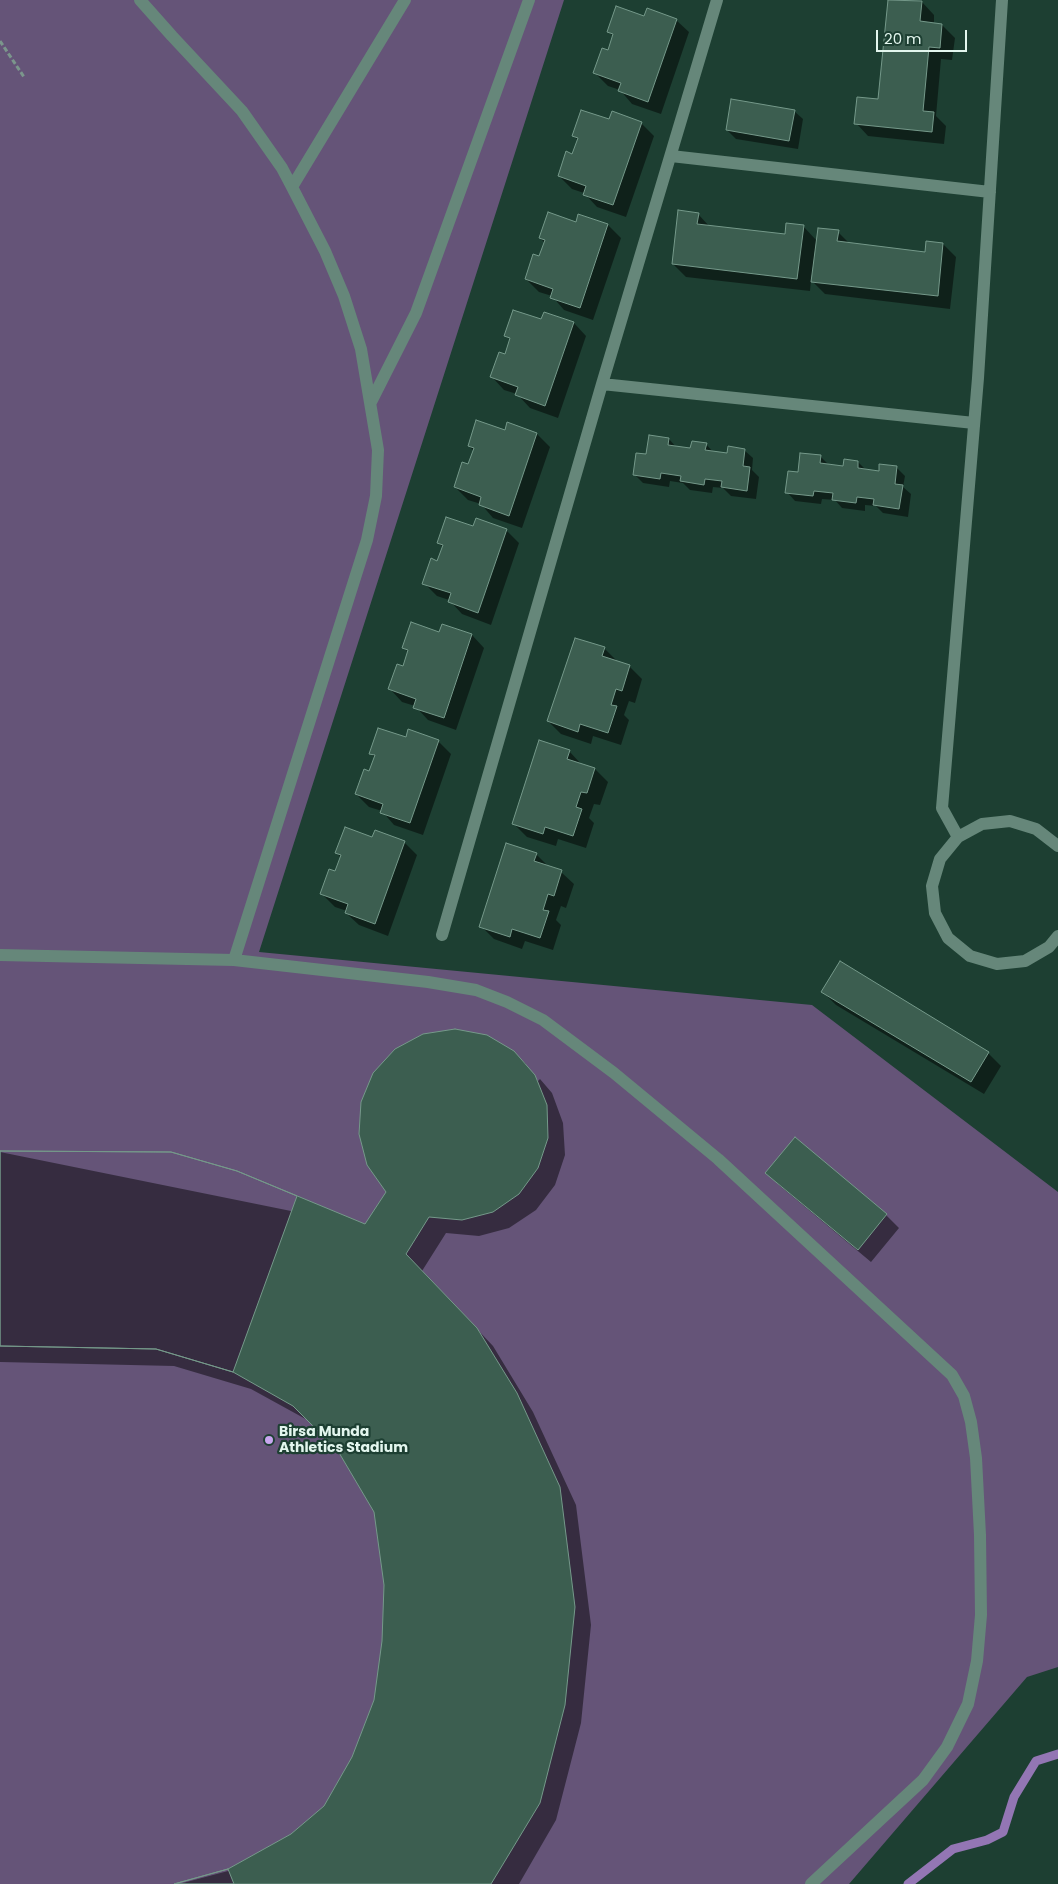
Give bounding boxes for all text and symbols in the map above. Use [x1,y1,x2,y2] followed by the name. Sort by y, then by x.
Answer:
[878,20,969,52] scale bar
[884,28,922,49] text: 20 m
[279,1424,408,1456] place label: Birsa Munda Athletics Stadium
[263,1434,275,1446] marker: Birsa Munda Athletics Stadium

